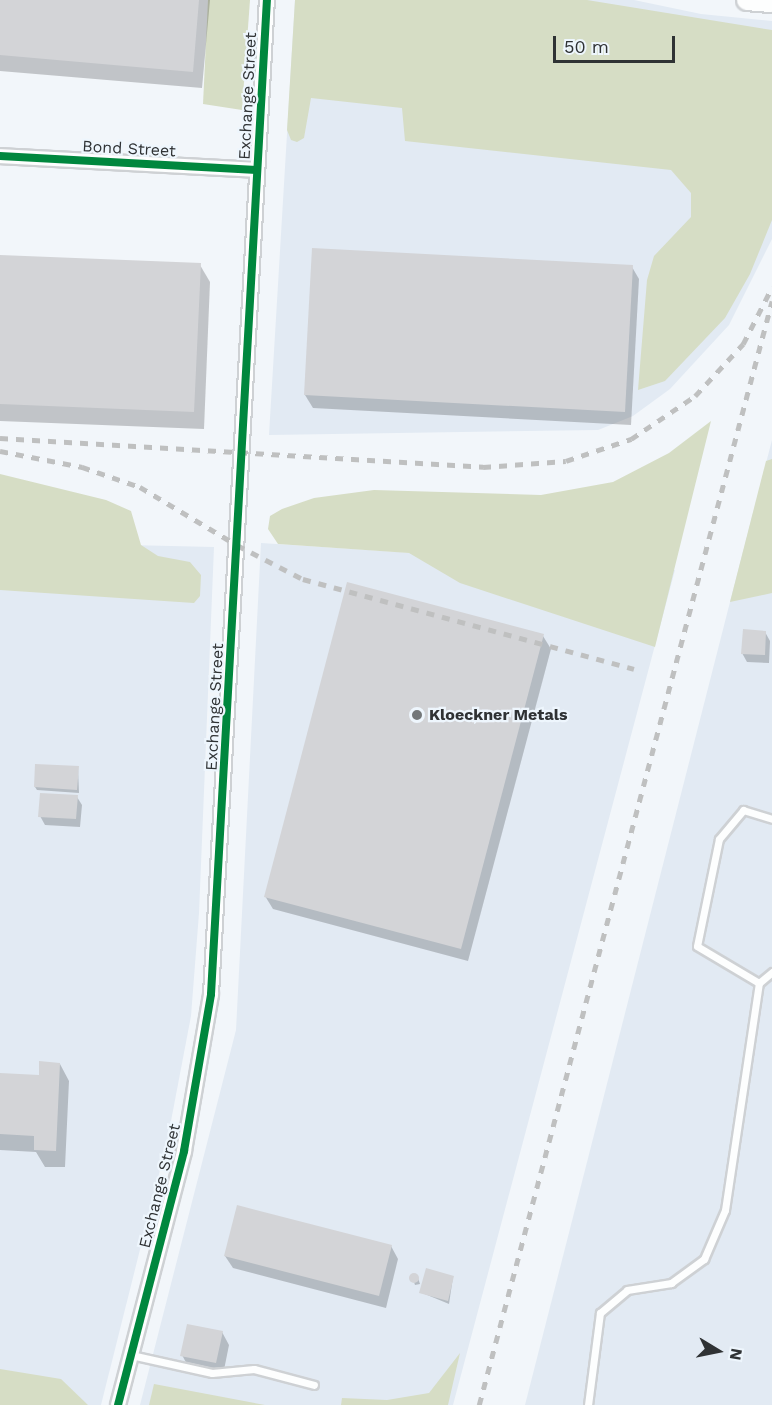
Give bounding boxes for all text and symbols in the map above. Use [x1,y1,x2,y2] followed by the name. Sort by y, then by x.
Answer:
[556,24,678,62] scale bar
[235,32,261,160] street label: Exchange Street
[564,36,609,57] text: 50 m
[82,137,176,161] street label: Bond Street
[202,643,228,771] street label: Exchange Street
[429,705,568,725] place label: Kloeckner Metals
[410,708,424,722] marker: Kloeckner Metals
[135,1122,185,1250] street label: Exchange Street
[688,1321,748,1381] north arrow
[726,1347,747,1362] text: N

